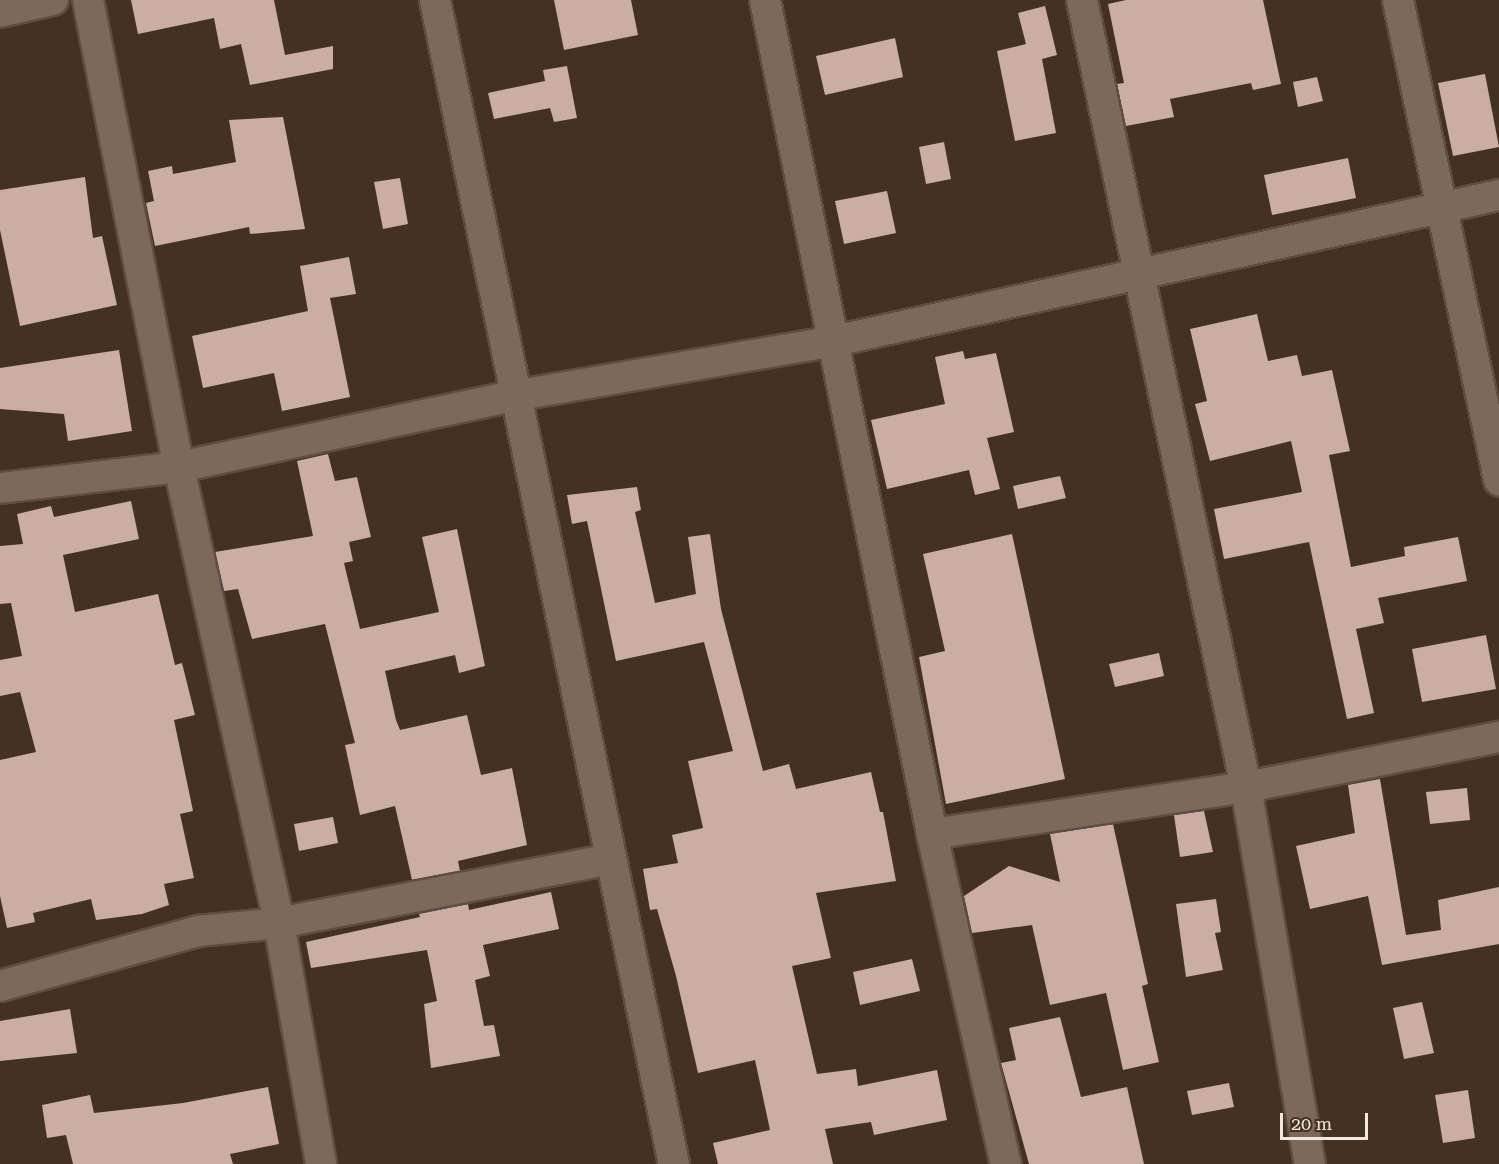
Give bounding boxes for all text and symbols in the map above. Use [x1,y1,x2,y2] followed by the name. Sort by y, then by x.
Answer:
[1283,1101,1372,1139] scale bar
[1291,1113,1332,1134] text: 20 m

